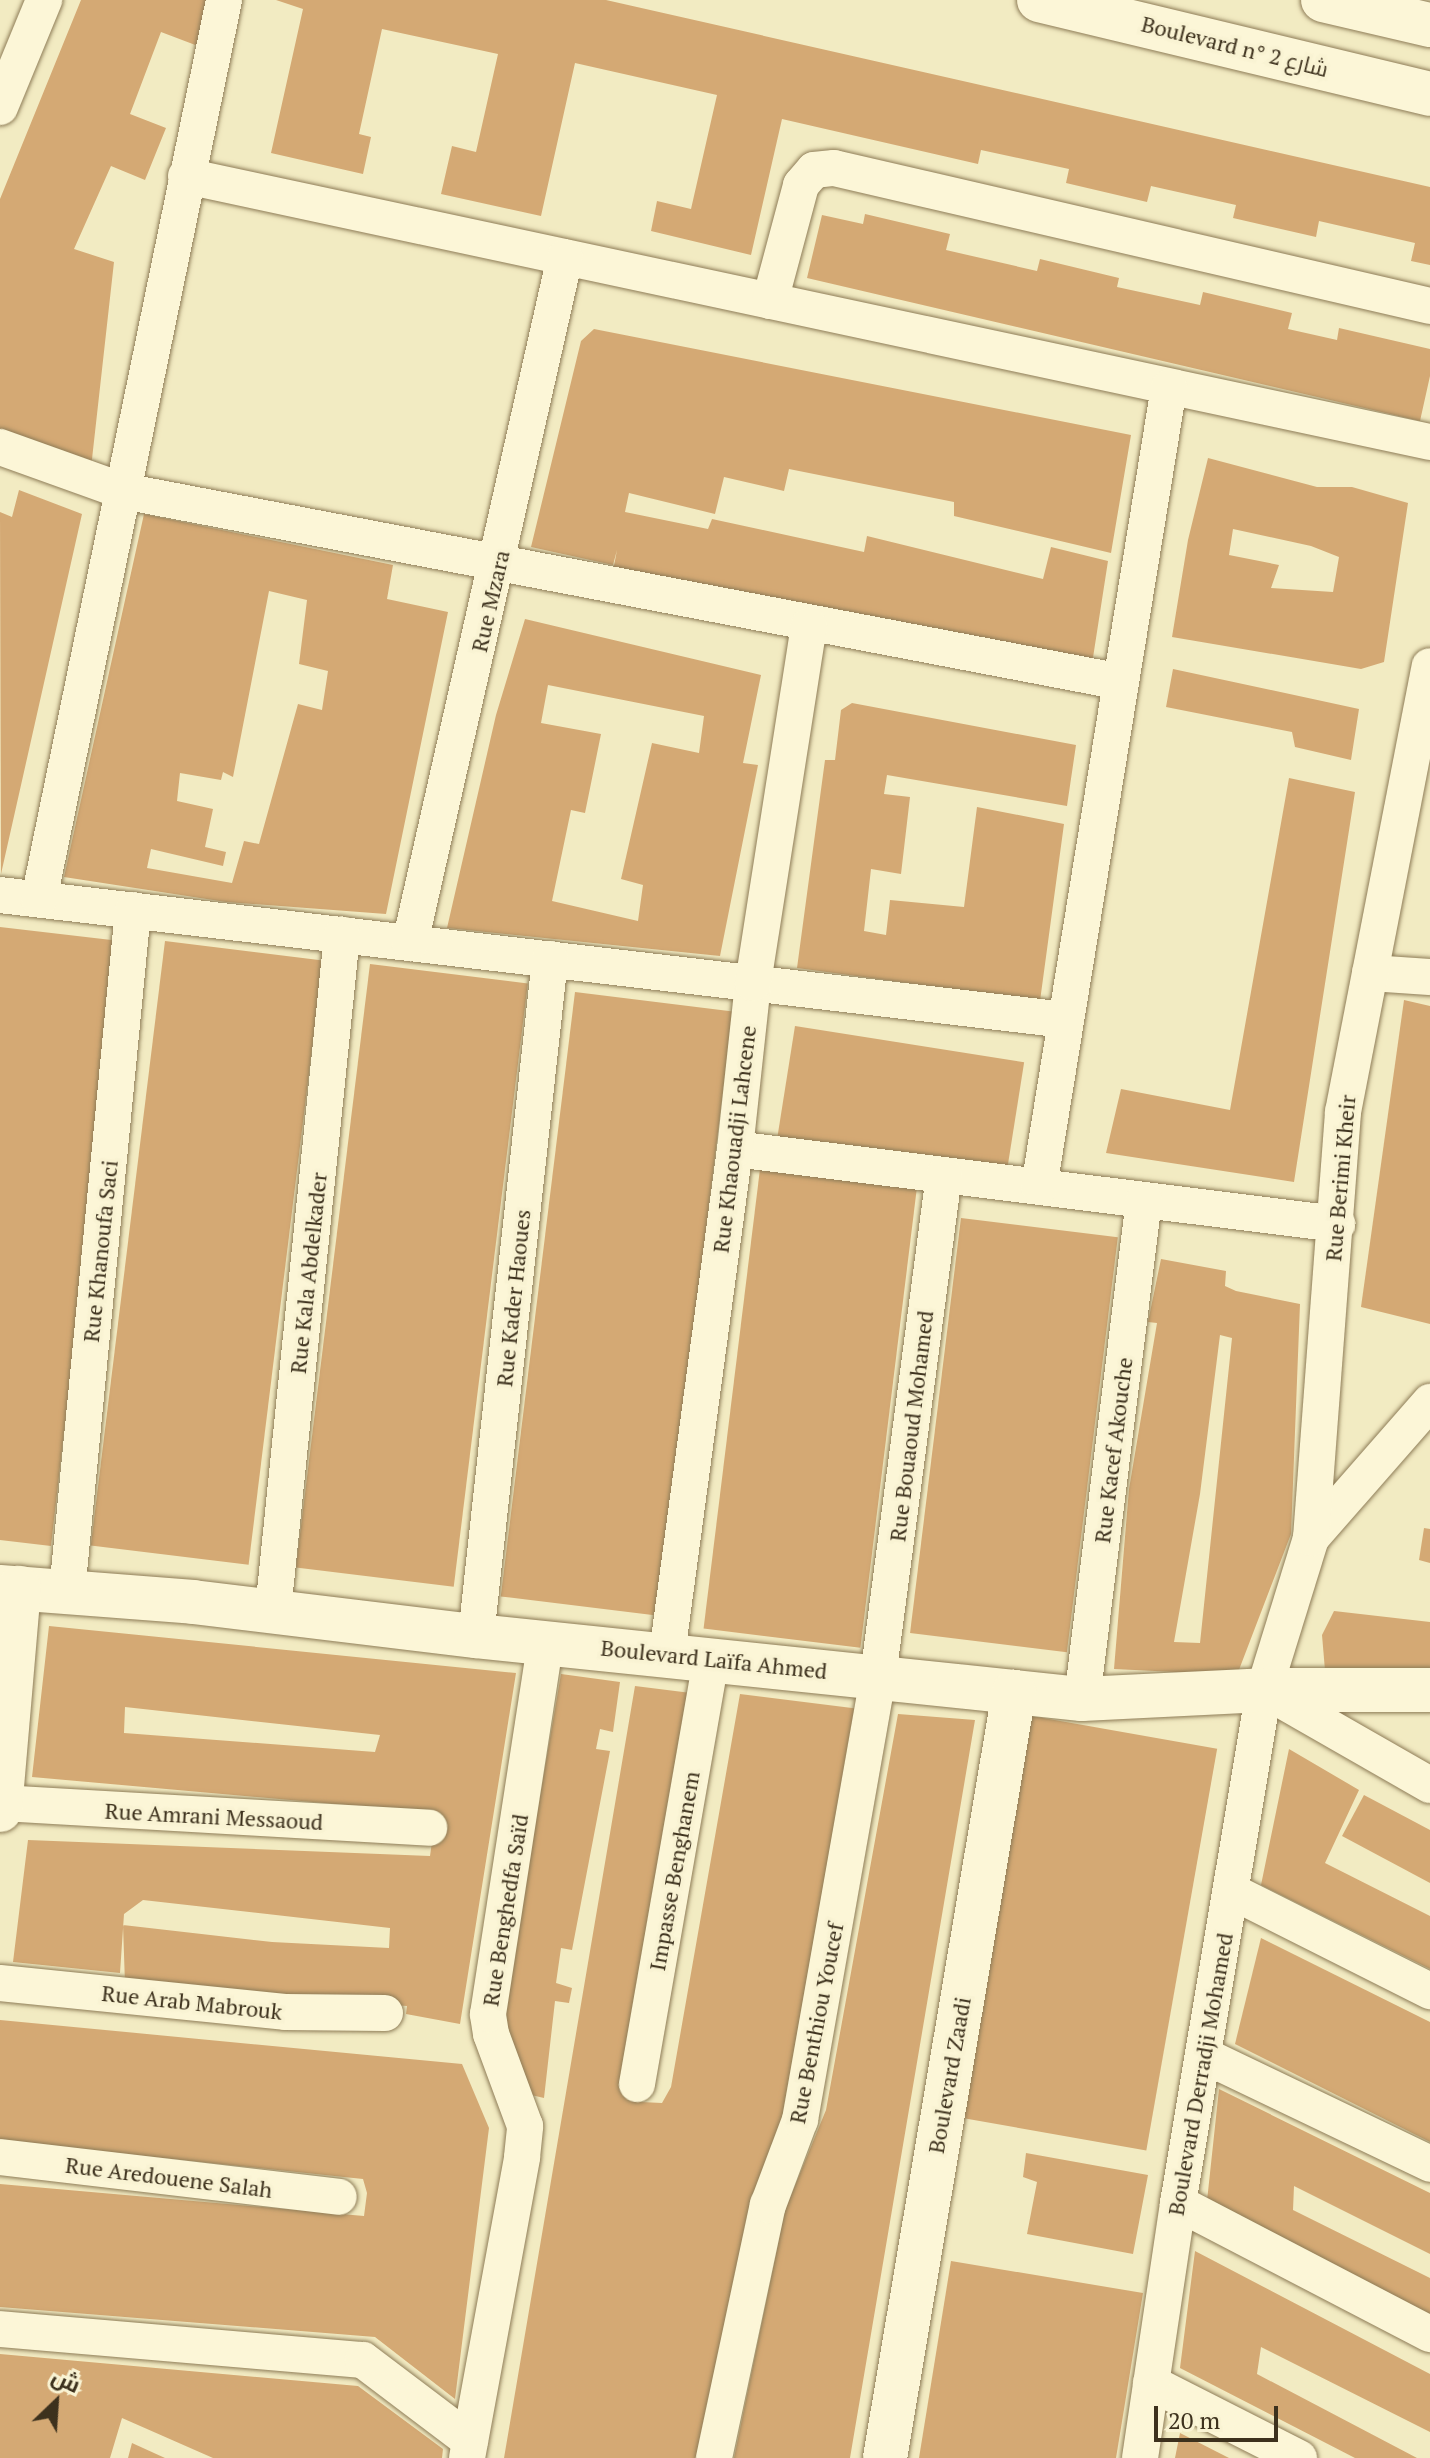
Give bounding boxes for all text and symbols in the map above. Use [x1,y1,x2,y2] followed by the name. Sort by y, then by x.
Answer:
[1139,10,1331,82] street label: Boulevard n° شارع 2
[465,548,515,654] street label: Rue Mzara
[707,1024,761,1254] street label: Rue Khaouadji Lahcene
[1320,1094,1360,1262] street label: Rue Berimi Kheir
[77,1159,123,1343] street label: Rue Khanoufa Saci
[284,1171,332,1375] street label: Rue Kala Abdelkader
[491,1208,535,1388] street label: Rue Kader Haoues
[884,1309,938,1543] street label: Rue Bouaoud Mohamed
[1088,1355,1138,1545] street label: Rue Kacef Akouche
[599,1634,829,1684] street label: Boulevard Laïfa Ahmed
[643,1769,705,1973] street label: Impasse Benghanem
[104,1797,324,1835] street label: Rue Amrani Messaoud
[477,1812,533,2008] street label: Rue Benghedfa Saïd
[784,1920,848,2126] street label: Rue Benthiou Youcef
[1162,1931,1238,2217] street label: Boulevard Derradji Mohamed
[100,1979,284,2025] street label: Rue Arab Mabrouk
[922,1995,976,2155] street label: Boulevard Zaadi
[64,2151,274,2203] street label: Rue Aredouene Salah
[47,2361,85,2399] text: ش
[16,2362,96,2442] north arrow
[1158,2390,1282,2440] scale bar
[1168,2404,1220,2436] text: 20 m

